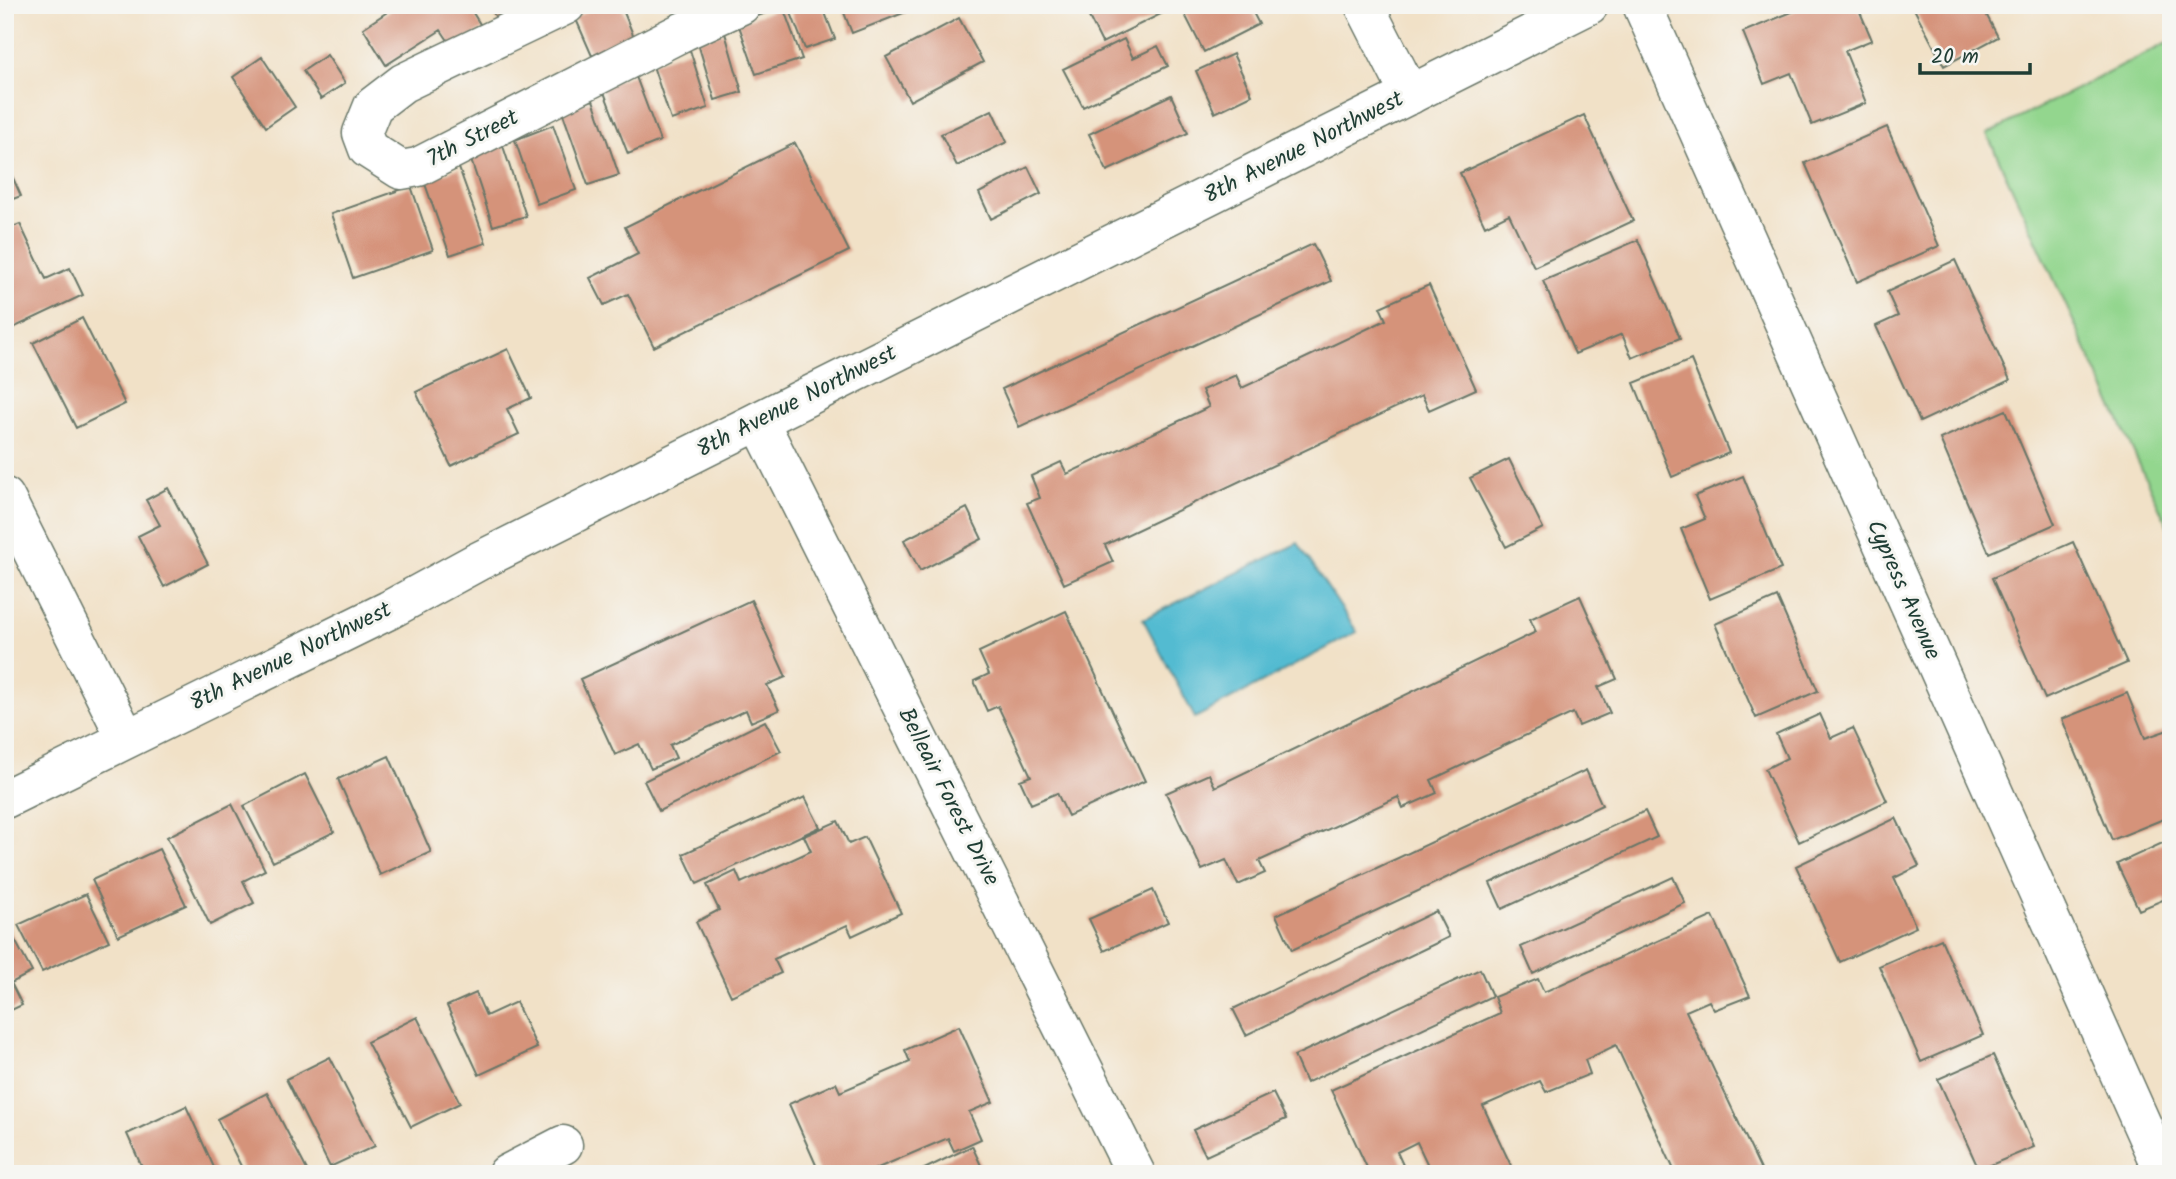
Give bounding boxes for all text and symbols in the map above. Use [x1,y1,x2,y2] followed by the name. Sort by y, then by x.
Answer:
[1920,32,2031,76] scale bar
[1931,41,1979,74] text: 20 m
[1198,81,1411,214] street label: 8th Avenue Northwest
[421,100,526,178] street label: 7th Street
[691,335,904,468] street label: 8th Avenue Northwest
[1856,514,1950,666] street label: Cypress Avenue
[184,592,399,722] street label: 8th Avenue Northwest
[887,701,1009,893] street label: Belleair Forest Drive

